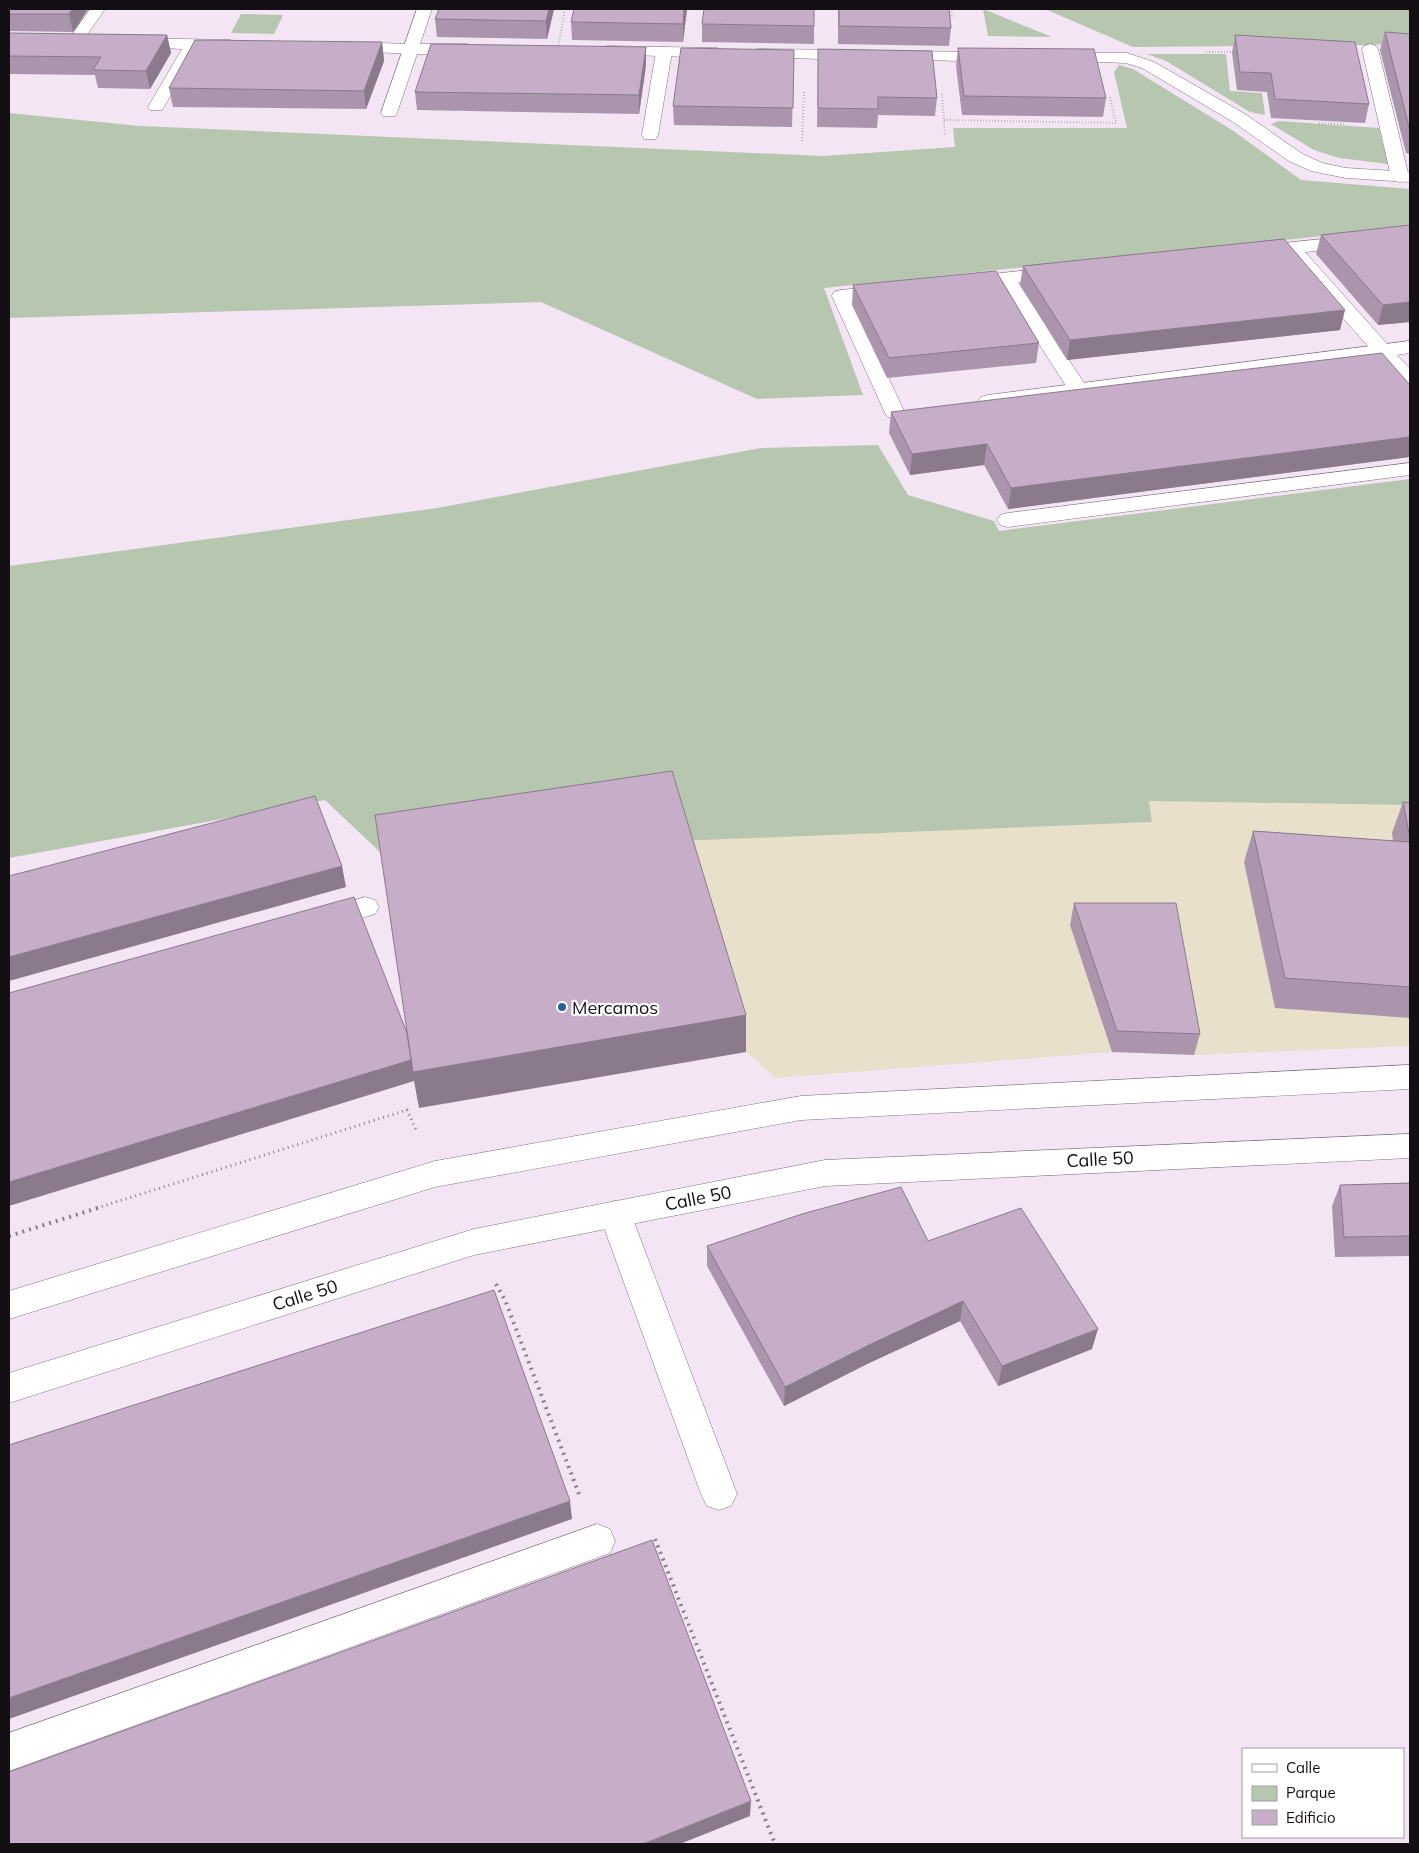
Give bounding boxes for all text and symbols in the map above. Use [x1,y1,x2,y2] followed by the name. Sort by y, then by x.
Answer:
[572,996,658,1019] place label: Mercamos
[556,1001,568,1013] marker: Mercamos
[1066,1146,1134,1172] street label: Calle 50
[663,1180,733,1216] street label: Calle 50
[269,1274,341,1316] street label: Calle 50
[1242,1748,1404,1838] legend
[1286,1758,1320,1777] text: Calle
[1286,1783,1336,1802] text: Parque
[1286,1808,1336,1827] text: Edificio

